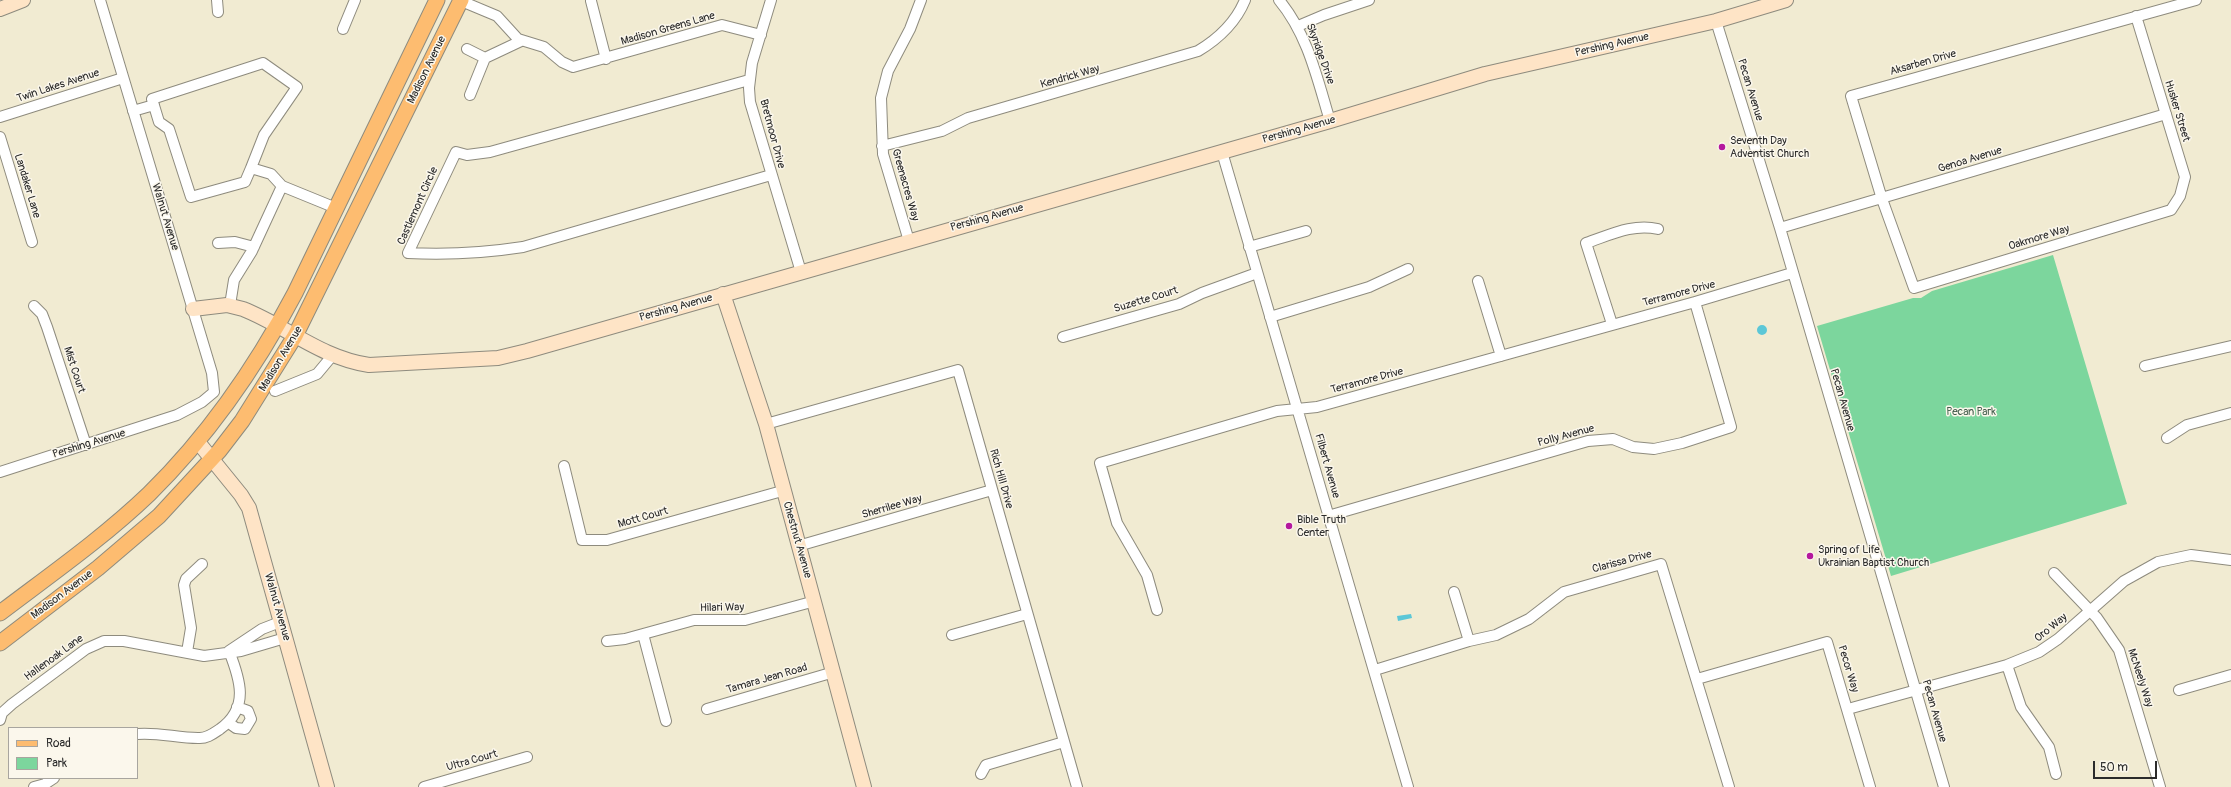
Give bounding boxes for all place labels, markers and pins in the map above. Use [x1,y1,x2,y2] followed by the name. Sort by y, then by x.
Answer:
[1730,134,1809,160] place label: Seventh Day Adventist Church
[1717,142,1727,152] marker: Seventh Day Adventist Church
[1297,513,1346,539] place label: Bible Truth Center
[1284,521,1294,531] marker: Bible Truth Center
[1818,543,1929,569] place label: Spring of Life Ukrainian Baptist Church
[1805,551,1815,561] marker: Spring of Life Ukrainian Baptist Church

